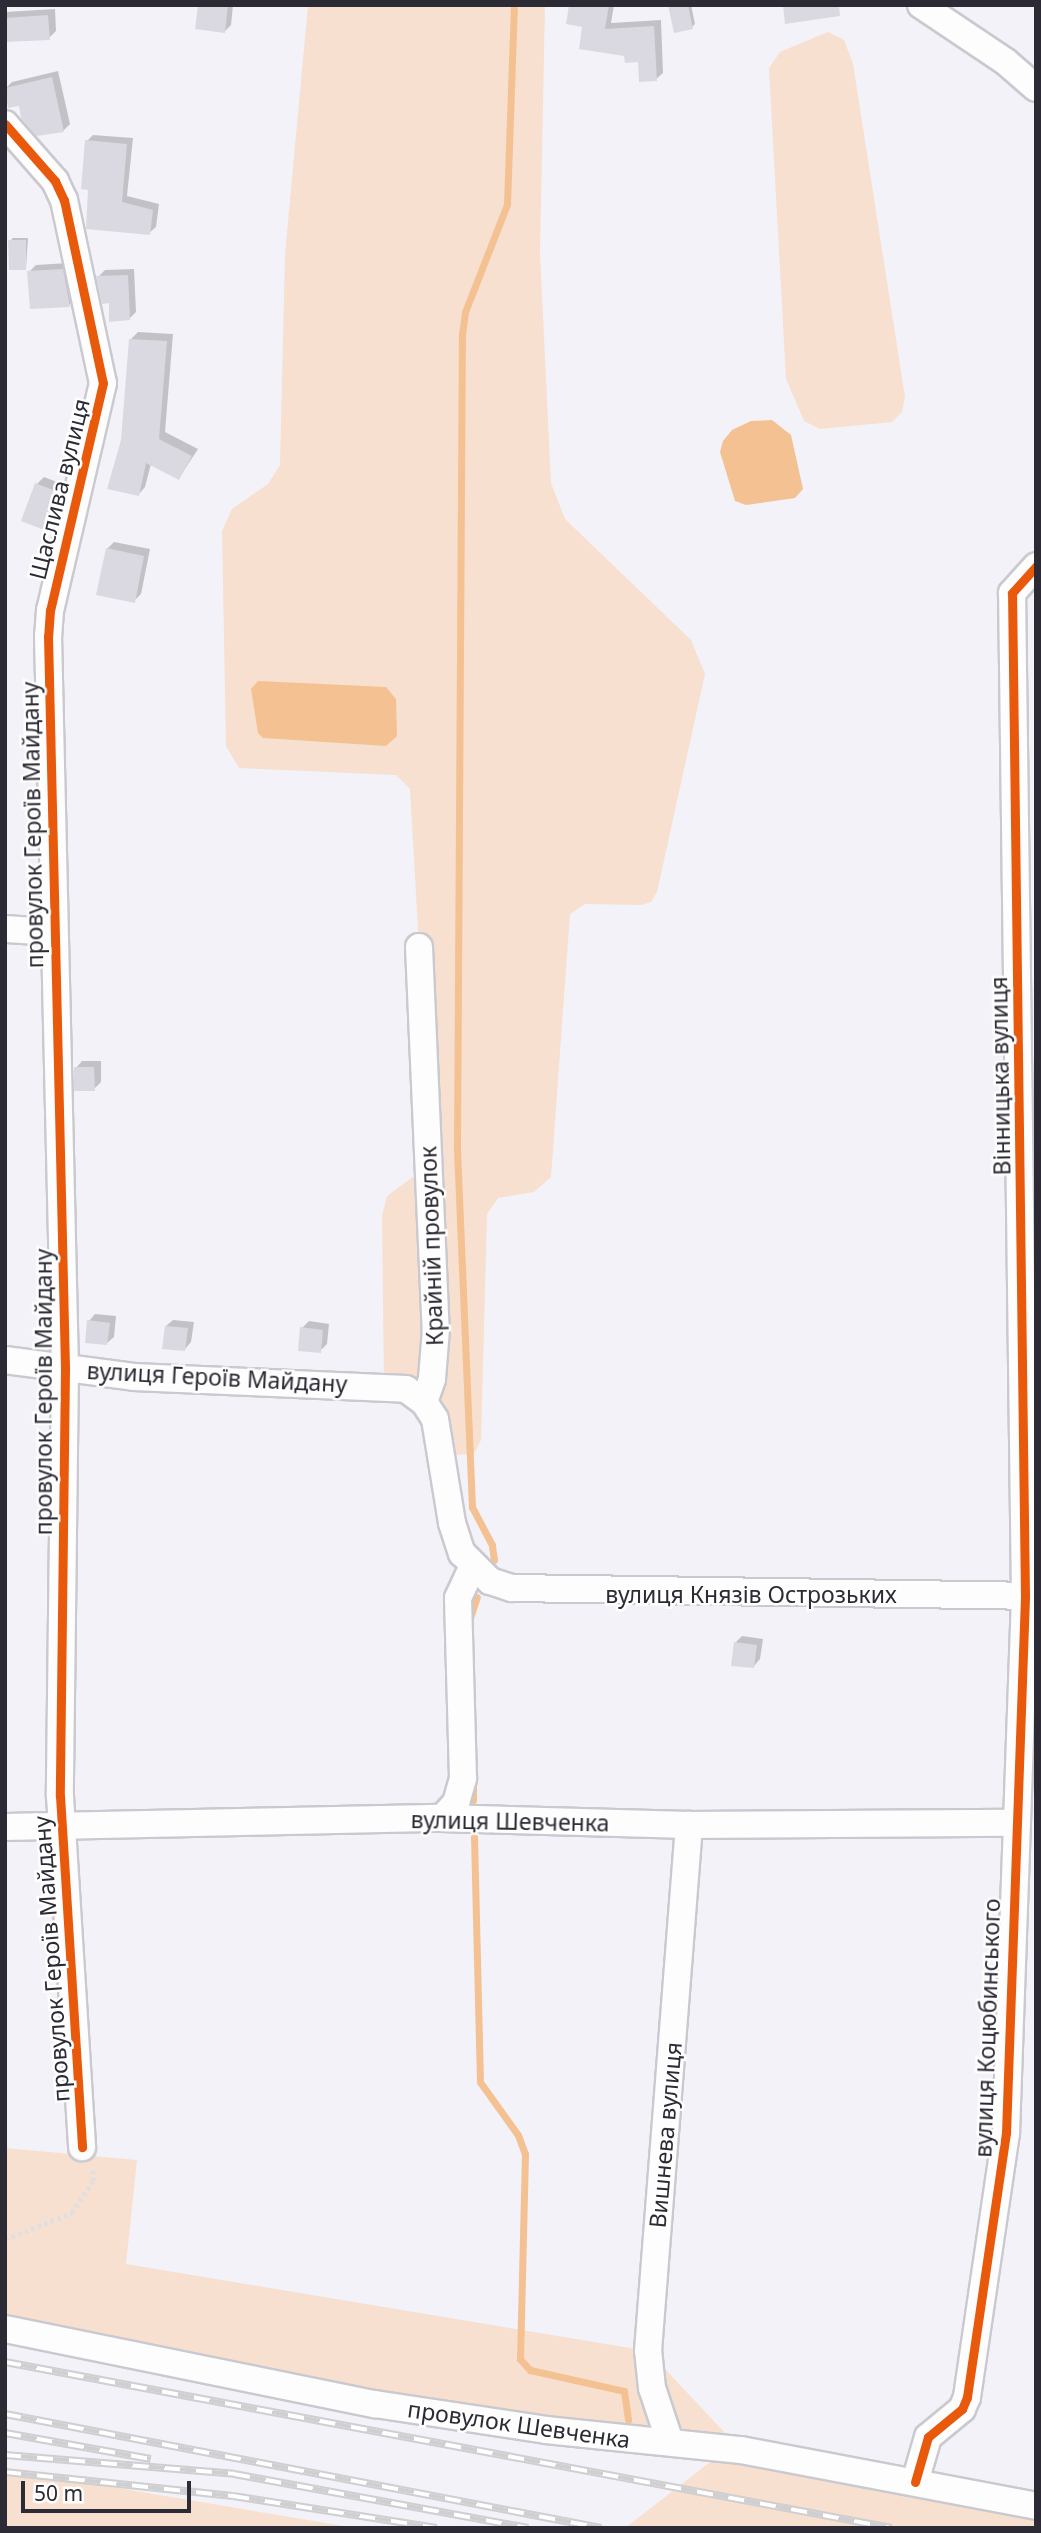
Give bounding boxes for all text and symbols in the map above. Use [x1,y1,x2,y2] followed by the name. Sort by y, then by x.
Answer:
[23,396,95,582] street label: Щаслива вулиця
[16,681,48,969] street label: провулок Героїв Майдану
[984,976,1016,1176] street label: Вінницька вулиця
[414,1146,448,1346] street label: Крайній провулок
[29,1249,57,1535] street label: провулок Героїв Майдану
[86,1356,348,1398] street label: вулиця Героїв Майдану
[605,1580,897,1608] street label: вулиця Князів Острозьких
[410,1805,610,1837] street label: вулиця Шевченка
[27,1815,75,2103] street label: провулок Героїв Майдану
[969,1898,1005,2158] street label: вулиця Коцюбинського
[643,2041,687,2229] street label: Вишнева вулиця
[406,2395,632,2453] street label: провулок Шевченка
[24,2466,194,2510] scale bar
[34,2479,83,2507] text: 50 m

